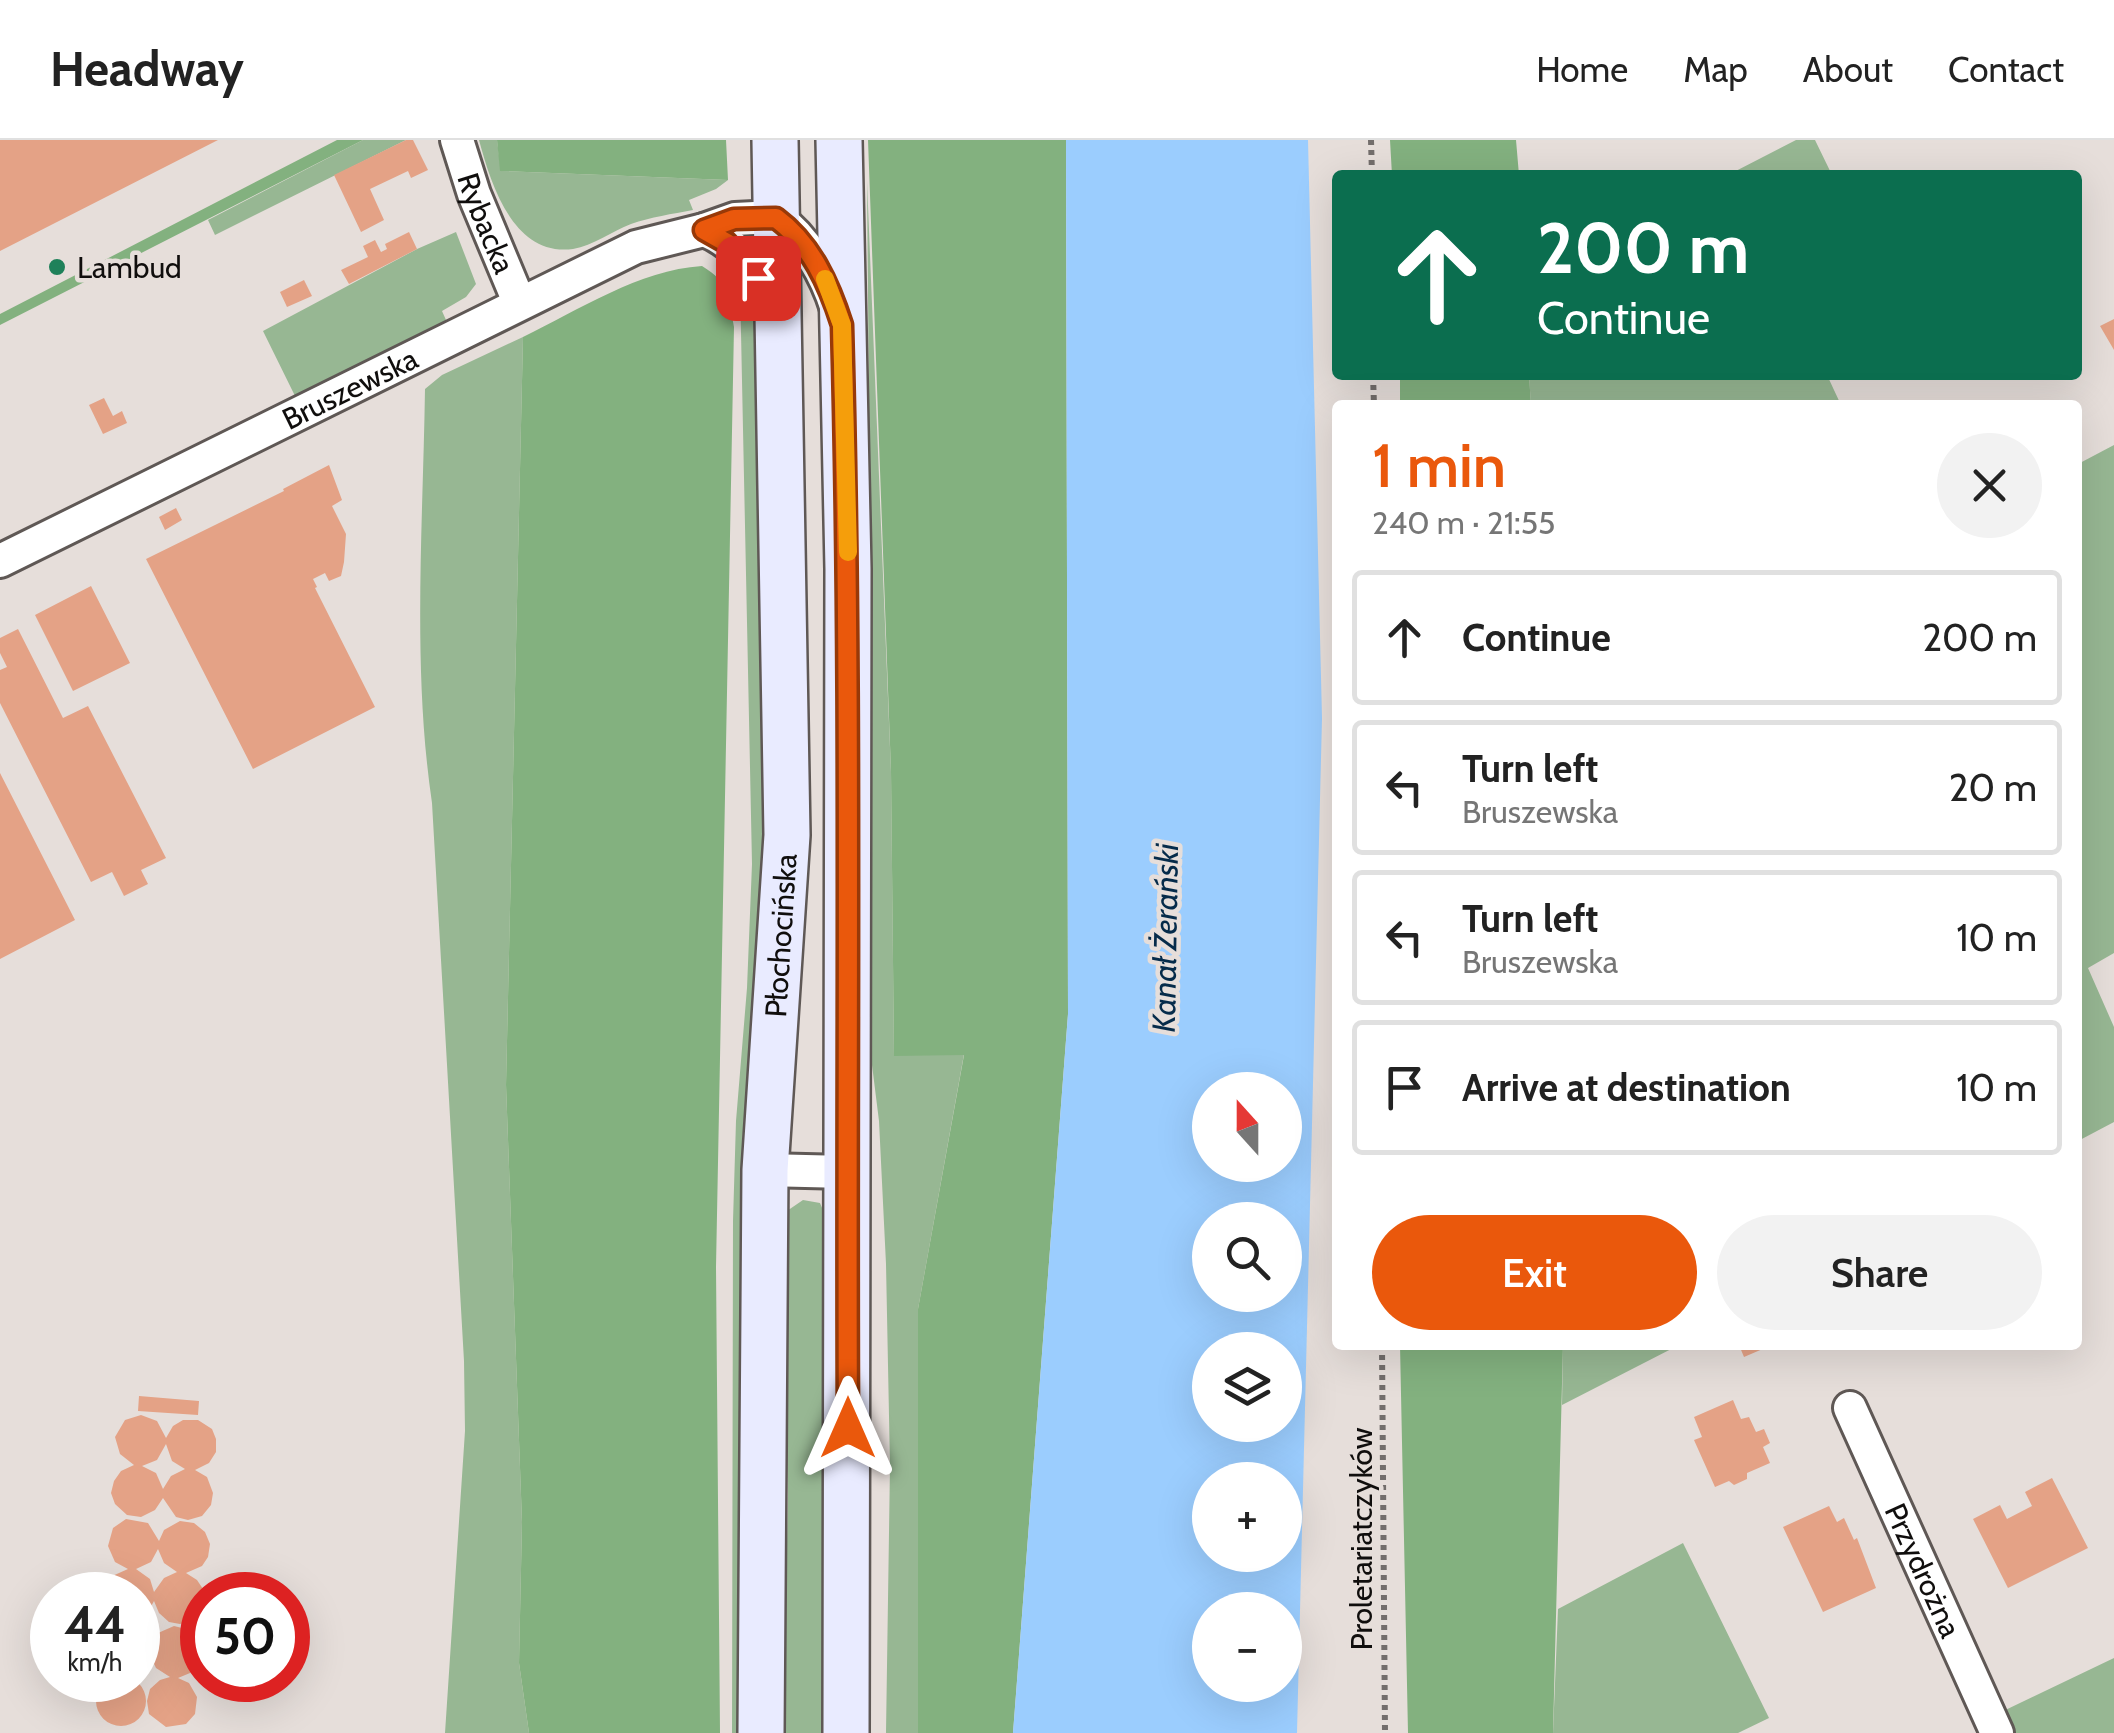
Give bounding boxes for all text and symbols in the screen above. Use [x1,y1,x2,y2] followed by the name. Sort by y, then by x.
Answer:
[50,40,244,98] text: Headway
[1536,48,1628,91] text: Home
[1683,48,1748,91] text: Map
[1803,48,1893,91] text: About
[1948,48,2064,91] text: Contact
[450,168,524,279] street label: Rybacka
[1537,205,1749,291] text: 200 m
[1372,210,1502,340] icon: ahead
[716,236,801,321] pin
[77,249,182,286] place label: Lambud
[731,251,786,306] icon: arrive
[46,256,68,278] marker: Lambud
[1537,291,1710,345] text: Continue
[276,339,424,437] street label: Bruszewska
[1372,429,1506,502] text: 1 min
[1937,433,2042,538] button: close
[1372,503,1555,542] text: 240 m · 21:55
[1377,610,1432,665] icon: ahead
[1462,614,1611,661] text: Continue
[1922,614,2037,661] text: 200 m
[1462,745,1598,792] text: Turn left
[1377,760,1432,815] icon: left
[1949,764,2037,811] text: 20 m
[1462,792,1618,831] text: Bruszewska
[1144,842,1186,1033] water label: Kanał Żerański
[757,852,804,1019] street label: Płochocińska
[1462,895,1598,942] text: Turn left
[1377,910,1432,965] icon: left
[1956,914,2037,961] text: 10 m
[1462,942,1618,981] text: Bruszewska
[1377,1060,1432,1115] icon: arrive
[1462,1064,1791,1111] text: Arrive at destination
[1956,1064,2037,1111] text: 10 m
[1192,1072,1302,1182] north arrow
[1192,1072,1302,1702] map controls
[1192,1202,1302,1312] button: search
[1372,1215,1697,1330] button: Exit
[1717,1215,2042,1330] button: Share
[1192,1332,1302,1442] button: layers
[796,1376,900,1480] position arrow
[1343,1427,1380,1651] street label: Proletariatczyków
[1192,1462,1302,1572] button: +
[1877,1497,1970,1643] street label: Przydrożna
[180,1572,310,1702] speed limit sign: 50
[1192,1592,1302,1702] button: −
[64,1594,126,1655] text: 44
[68,1647,122,1677] text: km/h

